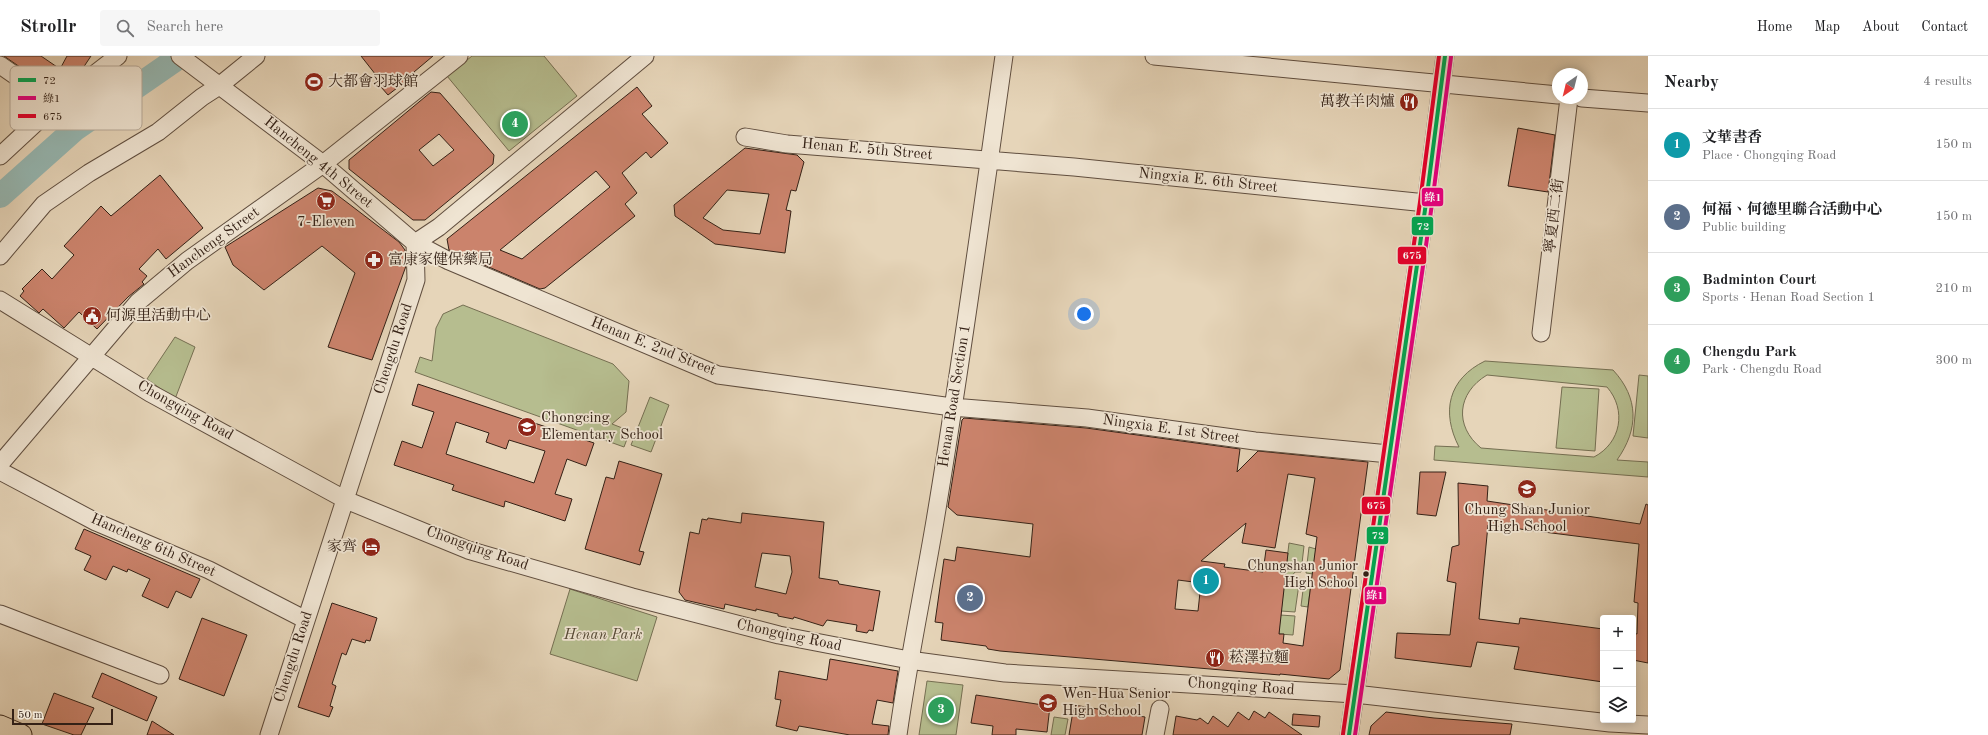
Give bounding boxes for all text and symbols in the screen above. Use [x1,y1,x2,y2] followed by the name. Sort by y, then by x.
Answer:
[100,10,380,46] search box
[114,17,136,39] icon: search
[20,18,76,37] text: Strollr
[146,20,223,35] text: Search here
[1757,20,1792,34] text: Home
[1814,20,1840,34] text: Map
[1862,20,1899,34] text: About
[1921,20,1968,34] text: Contact
[10,66,142,130] legend
[1552,68,1588,104] north arrow
[303,71,325,93] sports icon: 大都會羽球館
[328,73,418,90] place label: 大都會羽球館
[1664,74,1719,91] text: Nearby
[1923,75,1972,88] text: 4 results
[43,76,56,87] text: 72
[1398,91,1420,113] restaurant icon: 萬教羊肉爐
[43,92,60,105] text: 綠1
[1320,93,1395,110] place label: 萬教羊肉爐
[502,109,528,139] pin: 4
[43,112,62,123] text: 675
[261,115,375,211] street label: Hancheng 4th Street
[1702,131,1762,146] text: 文華書香
[801,137,933,163] street label: Henan E. 5th Street
[1673,138,1681,151] text: 1
[1935,138,1972,151] text: 150 m
[1702,149,1836,162] text: Place · Chongqing Road
[1138,166,1278,196] street label: Ningxia E. 6th Street
[1540,177,1567,254] street label: 寧夏西二街
[1421,187,1444,207] line badge: 綠1
[315,190,337,212] supermarket icon: 7-Eleven
[1424,191,1442,204] text: 綠1
[1702,203,1882,218] text: 何福、何德里聯合活動中心
[165,205,263,281] street label: Hancheng Street
[1673,210,1681,223] text: 2
[1935,210,1972,223] text: 150 m
[297,215,355,230] place label: 7-Eleven
[1411,216,1434,236] line badge: 72
[1702,221,1786,234] text: Public building
[1417,222,1429,233] text: 72
[1397,246,1427,265] line badge: 675
[363,249,385,271] pharmacy icon: 富康家健保藥局
[388,251,493,268] place label: 富康家健保藥局
[1402,251,1422,262] text: 675
[1702,273,1816,288] text: Badminton Court
[1673,282,1681,295] text: 3
[1935,282,1972,295] text: 210 m
[1702,291,1875,304] text: Sports · Henan Road Section 1
[372,301,416,396] street label: Chengdu Road
[1074,304,1094,324] your location
[81,305,103,327] public building icon: 何源里活動中心
[106,307,211,324] place label: 何源里活動中心
[588,315,718,379] street label: Henan E. 2nd Street
[936,323,974,469] street label: Henan Road Section 1
[1702,345,1797,360] text: Chengdu Park
[1673,354,1681,367] text: 4
[1935,354,1972,367] text: 300 m
[1702,363,1822,376] text: Park · Chengdu Road
[134,378,236,444] street label: Chongqing Road
[541,411,663,443] place label: Chongcing Elementary School
[1101,413,1241,447] street label: Ningxia E. 1st Street
[516,416,538,438] school or university icon: Chongcing Elementary School
[1516,478,1538,500] school or university icon: Chung Shan Junior High School
[1361,496,1391,515] line badge: 675
[1366,501,1386,512] text: 675
[1464,503,1590,535] place label: Chung Shan Junior High School
[88,512,218,580] street label: Hancheng 6th Street
[424,524,530,574] street label: Chongqing Road
[1366,526,1389,545] line badge: 72
[1372,531,1384,542] text: 72
[360,536,382,558] hotel icon: 家齊
[327,538,357,555] place label: 家齊
[1247,559,1358,590] place label: Chungshan Junior High School
[1193,566,1219,596] pin: 1
[1361,569,1371,579] marker: Chungshan Junior High School
[957,583,983,613] pin: 2
[1364,586,1387,605] line badge: 綠1
[1366,589,1384,602] text: 綠1
[272,609,316,704] street label: Chengdu Road
[1600,615,1636,723] map controls
[1600,615,1636,651] button: +
[735,618,843,655] street label: Chongqing Road
[563,628,642,643] park label: Henan Park
[1204,647,1226,669] restaurant icon: 菘澤拉麵
[1229,649,1289,666] place label: 菘澤拉麵
[1600,651,1636,687] button: −
[1187,676,1295,698] street label: Chongqing Road
[1062,687,1171,719] place label: Wen-Hua Senior High School
[1600,687,1636,723] button: layers
[1037,692,1059,714] school or university icon: Wen-Hua Senior High School
[928,695,954,725] pin: 3
[12,707,113,726] scale bar
[18,710,43,721] text: 50 m

